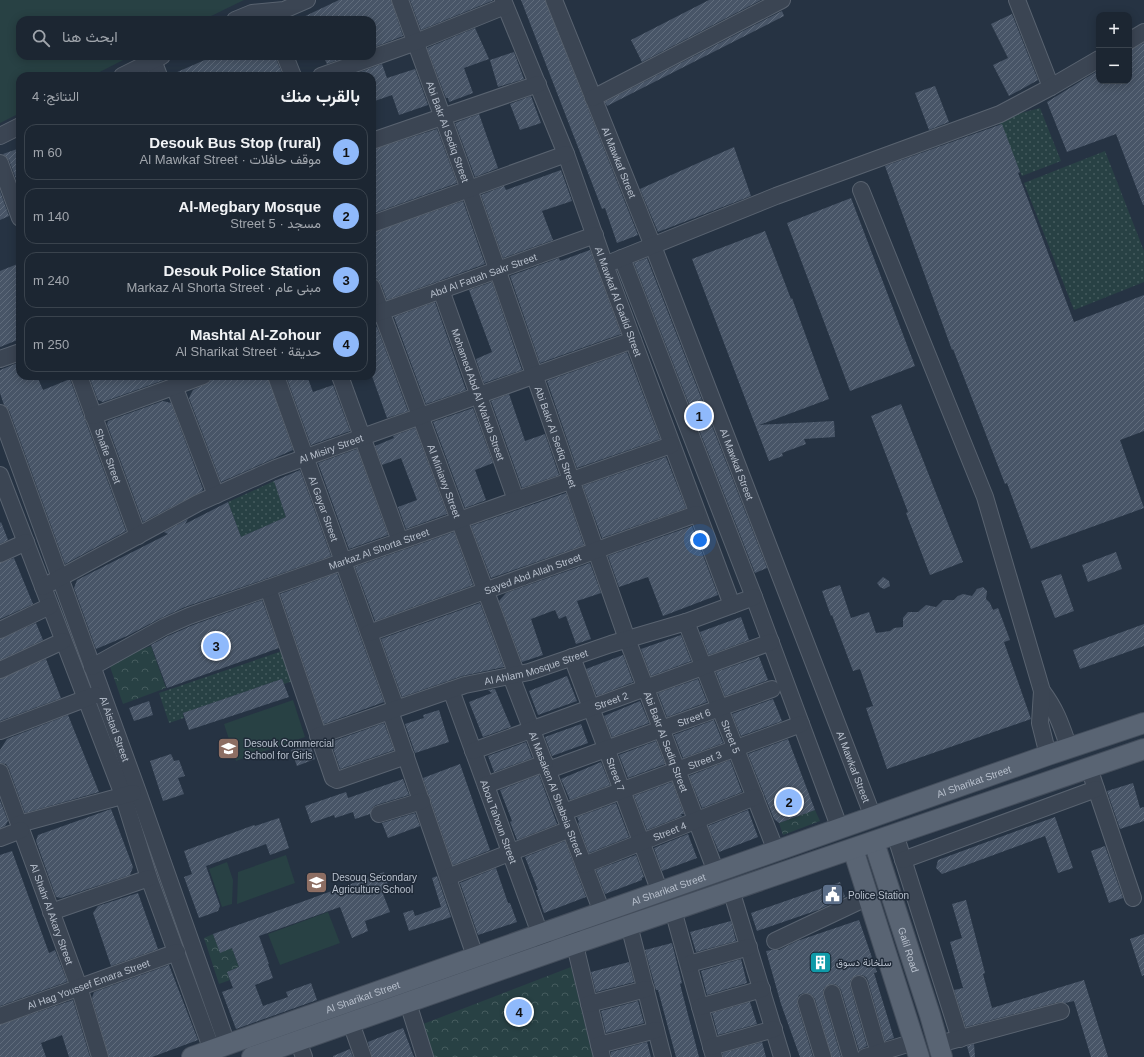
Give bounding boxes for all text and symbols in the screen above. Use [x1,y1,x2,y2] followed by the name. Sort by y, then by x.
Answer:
[1096,12,1132,84] map controls
[1096,12,1132,48] button: +
[16,16,376,60] search box
[30,27,52,49] icon: search
[62,28,118,45] text: ابحث هنا
[1096,48,1132,84] button: −
[425,79,472,184] street label: Abi Bakr Al Sediq Street
[281,87,360,106] text: بالقرب منك
[32,89,79,104] text: النتائج: 4
[600,125,639,200] street label: Al Mawkaf Street
[149,134,321,151] text: Desouk Bus Stop (rural)
[33,145,62,160] text: 60 m
[342,145,350,160] text: 1
[140,152,321,167] text: موقف حافلات · Al Mawkaf Street
[178,198,321,215] text: Al-Megbary Mosque
[33,209,69,224] text: 140 m
[342,209,350,224] text: 2
[230,216,321,231] text: مسجد · Street 5
[593,245,644,358] street label: Al Mawkaf Al Gadid Street
[428,251,538,299] street label: Abd Al Fattah Sakr Street
[163,262,321,279] text: Desouk Police Station
[33,273,69,288] text: 240 m
[342,273,350,288] text: 3
[126,280,321,295] text: مبنى عام · Markaz Al Shorta Street
[190,326,321,343] text: Mashtal Al-Zohour
[450,327,507,462] street label: Mohamed Abd Al Wahab Street
[33,337,69,352] text: 250 m
[342,337,350,352] text: 4
[175,344,321,359] text: حديقة · Al Sharikat Street
[533,385,579,489] street label: Abi Bakr Al Sediq Street
[686,401,712,431] pin: 1
[93,427,124,485] street label: Shafie Street
[718,427,756,502] street label: Al Mawkaf Street
[297,432,365,465] street label: Al Misiry Street
[426,443,463,519] street label: Al Miniawy Street
[307,475,341,543] street label: Al Gayar Street
[327,526,431,572] street label: Markaz Al Shorta Street
[690,530,710,550] your location
[483,551,583,596] street label: Sayed Abd Allah Street
[203,631,229,661] pin: 3
[483,647,589,686] street label: Al Ahlam Mosque Street
[593,689,630,712] street label: Street 2
[642,690,690,794] street label: Abi Bakr Al Sediq Street
[98,695,132,763] street label: Al Aistad Street
[675,706,713,728] street label: Street 6
[719,718,743,755] street label: Street 5
[835,729,872,804] street label: Al Mawkaf Street
[527,730,585,858] street label: Al Masaken Al Shabeia Street
[215,736,241,762] school or university icon: Desouk Commercial School for Girls
[244,738,334,761] place label: Desouk Commercial School for Girls
[686,748,723,771] street label: Street 3
[605,756,627,793] street label: Street 7
[935,763,1013,799] street label: Al Sharikat Street
[479,778,519,865] street label: Abou Tahoun Street
[776,787,802,817] pin: 2
[651,819,688,843] street label: Street 4
[28,862,76,966] street label: Al Shahr Al Akary Street
[304,870,330,896] school or university icon: Desouq Secondary Agriculture School
[630,871,707,907] street label: Al Sharikat Street
[332,872,417,895] place label: Desouq Secondary Agriculture School
[819,882,845,908] public building icon: Police Station
[848,890,909,901] place label: Police Station
[896,926,921,973] street label: Galil Road
[808,949,834,975] building icon: سلخانة دسوق
[26,957,151,1011] street label: Al Hag Youssef Emara Street
[836,957,891,969] place label: سلخانة دسوق
[324,979,401,1015] street label: Al Sharikat Street
[506,997,532,1027] pin: 4

